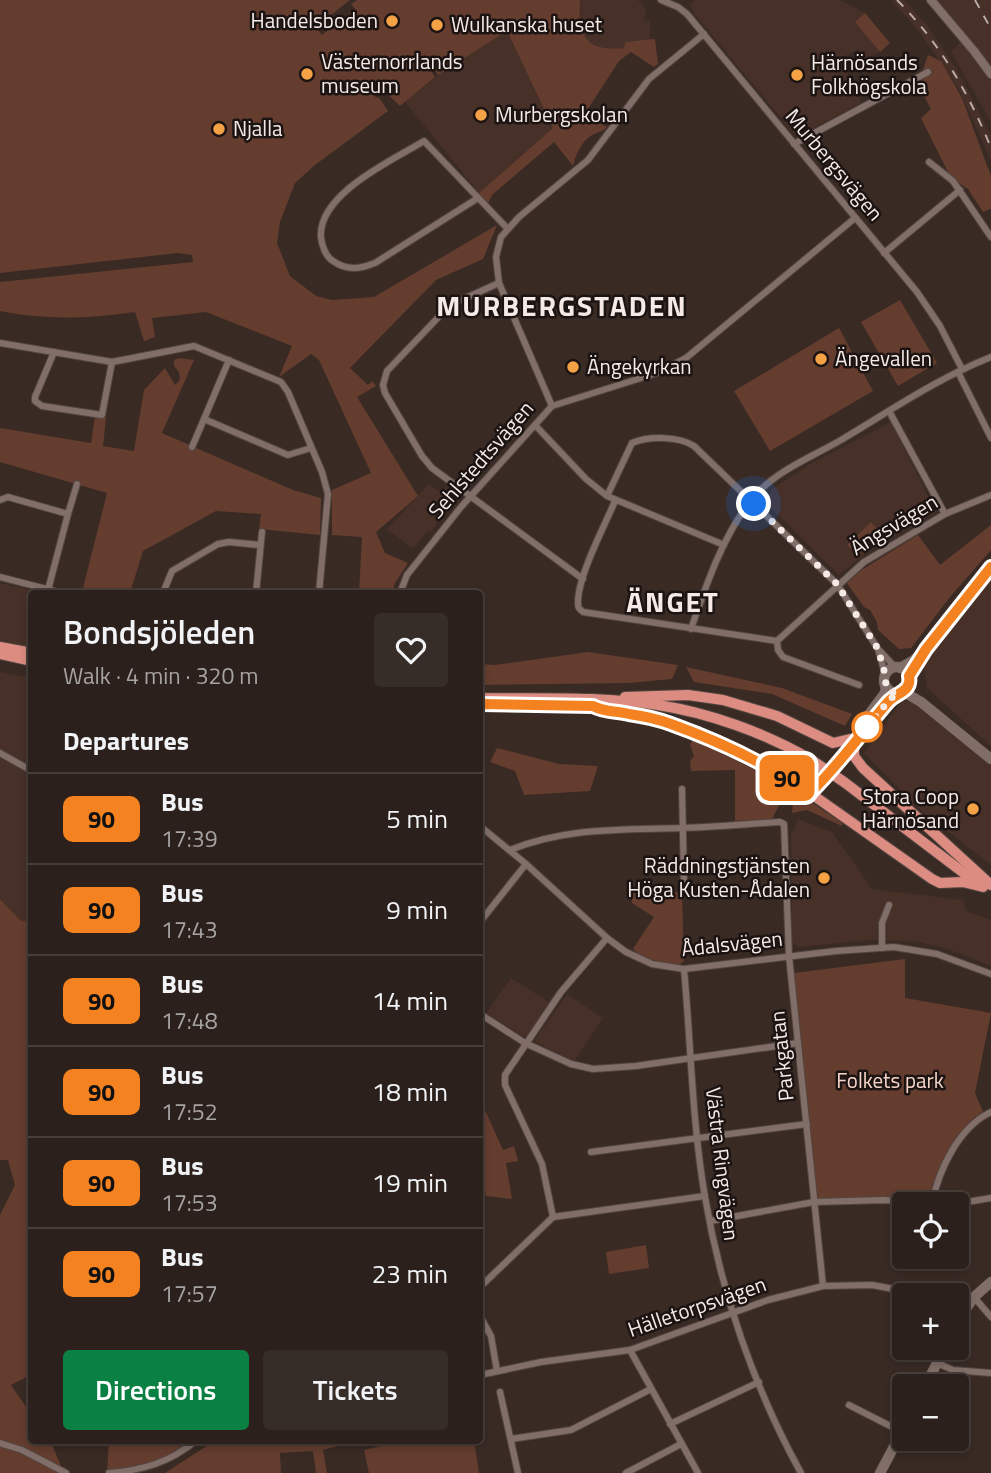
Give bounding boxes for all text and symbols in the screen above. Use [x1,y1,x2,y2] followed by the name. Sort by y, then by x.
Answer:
[251,4,378,36] place label: Handelsboden
[451,8,603,40] place label: Wulkanska huset
[384,13,400,29] marker: Handelsboden
[429,17,445,33] marker: Wulkanska huset
[321,45,463,101] place label: Västernorrlands museum
[811,46,927,102] place label: Härnösands Folkhögskola
[299,66,315,82] marker: Västernorrlands museum
[789,67,805,83] marker: Härnösands Folkhögskola
[495,98,628,130] place label: Murbergskolan
[778,101,891,228] street label: Murbergsvägen
[473,107,489,123] marker: Murbergskolan
[233,112,283,144] place label: Njalla
[211,121,227,137] marker: Njalla
[436,284,688,327] district label: MURBERGSTADEN
[835,342,932,374] place label: Ängevallen
[587,350,691,382] place label: Ängekyrkan
[813,351,829,367] marker: Ängevallen
[565,359,581,375] marker: Ängekyrkan
[420,393,541,525] street label: Sehlstedtsvägen
[844,485,943,563] street label: Ängsvägen
[736,486,771,521] your location
[626,580,720,623] district label: ÄNGET
[63,607,255,657] text: Bondsjöleden
[374,613,448,687] button: heart
[63,658,259,693] text: Walk · 4 min · 320 m
[852,712,882,742] unlabelled marker
[63,721,189,760] text: Departures
[756,755,818,801] line badge: 90
[774,760,800,796] text: 90
[862,780,959,836] place label: Stora Coop Härnösand
[161,782,203,821] text: Bus
[386,799,448,838] text: 5 min
[88,801,115,837] text: 90
[965,801,981,817] marker: Stora Coop Härnösand
[161,821,218,856] text: 17:39
[627,849,810,905] place label: Räddningstjänsten Höga Kusten-Ådalen
[816,870,832,886] marker: Räddningstjänsten Höga Kusten-Ådalen
[161,873,203,912] text: Bus
[386,890,448,929] text: 9 min
[88,892,115,928] text: 90
[161,912,218,947] text: 17:43
[680,922,784,964] street label: Ådalsvägen
[161,964,203,1003] text: Bus
[372,981,448,1020] text: 14 min
[88,983,115,1019] text: 90
[161,1003,218,1038] text: 17:48
[760,1009,802,1103] street label: Parkgatan
[161,1055,203,1094] text: Bus
[836,1064,944,1096] park label: Folkets park
[372,1072,448,1111] text: 18 min
[88,1074,115,1110] text: 90
[698,1085,748,1242] street label: Västra Ringvägen
[161,1094,218,1129] text: 17:52
[161,1146,203,1185] text: Bus
[372,1163,448,1202] text: 19 min
[88,1165,115,1201] text: 90
[161,1185,218,1220] text: 17:53
[892,1192,969,1451] map controls
[892,1192,969,1269] button: locate
[161,1237,203,1276] text: Bus
[372,1254,448,1293] text: 23 min
[88,1256,115,1292] text: 90
[623,1267,770,1345] street label: Hälletorpsvägen
[161,1276,218,1311] text: 17:57
[892,1283,969,1360] button: +
[63,1350,249,1430] button: Directions
[263,1350,448,1430] button: Tickets
[892,1374,969,1451] button: −

